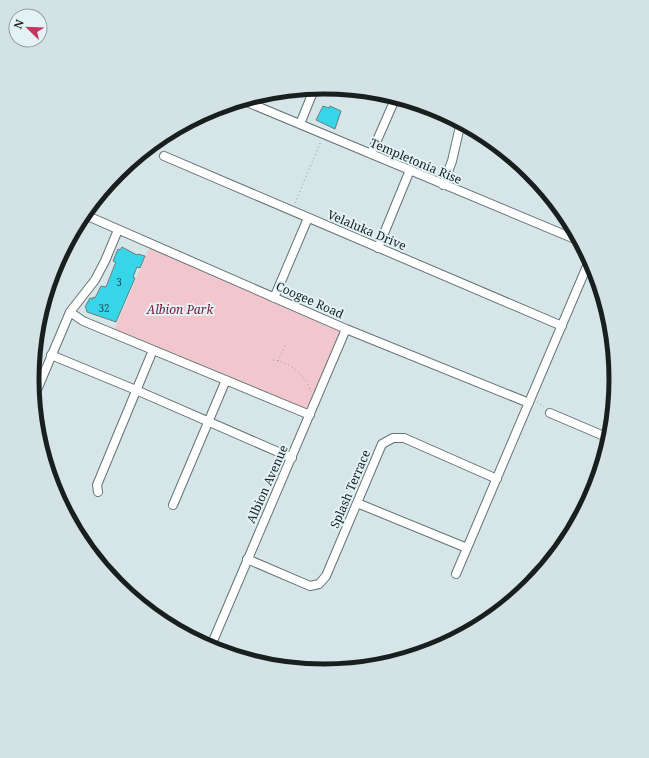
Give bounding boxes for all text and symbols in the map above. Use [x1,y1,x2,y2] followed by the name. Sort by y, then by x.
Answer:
[8,8,48,48] north arrow
[10,17,27,31] text: N
[367,134,465,188] street label: Templetonia Rise
[325,206,409,254] street label: Velaluka Drive
[116,275,122,289] house number: 3
[273,277,347,323] street label: Coogee Road
[98,301,110,315] house number: 32
[146,301,214,318] park label: Albion Park
[242,442,292,526] street label: Albion Avenue
[326,447,374,531] street label: Splash Terrace

